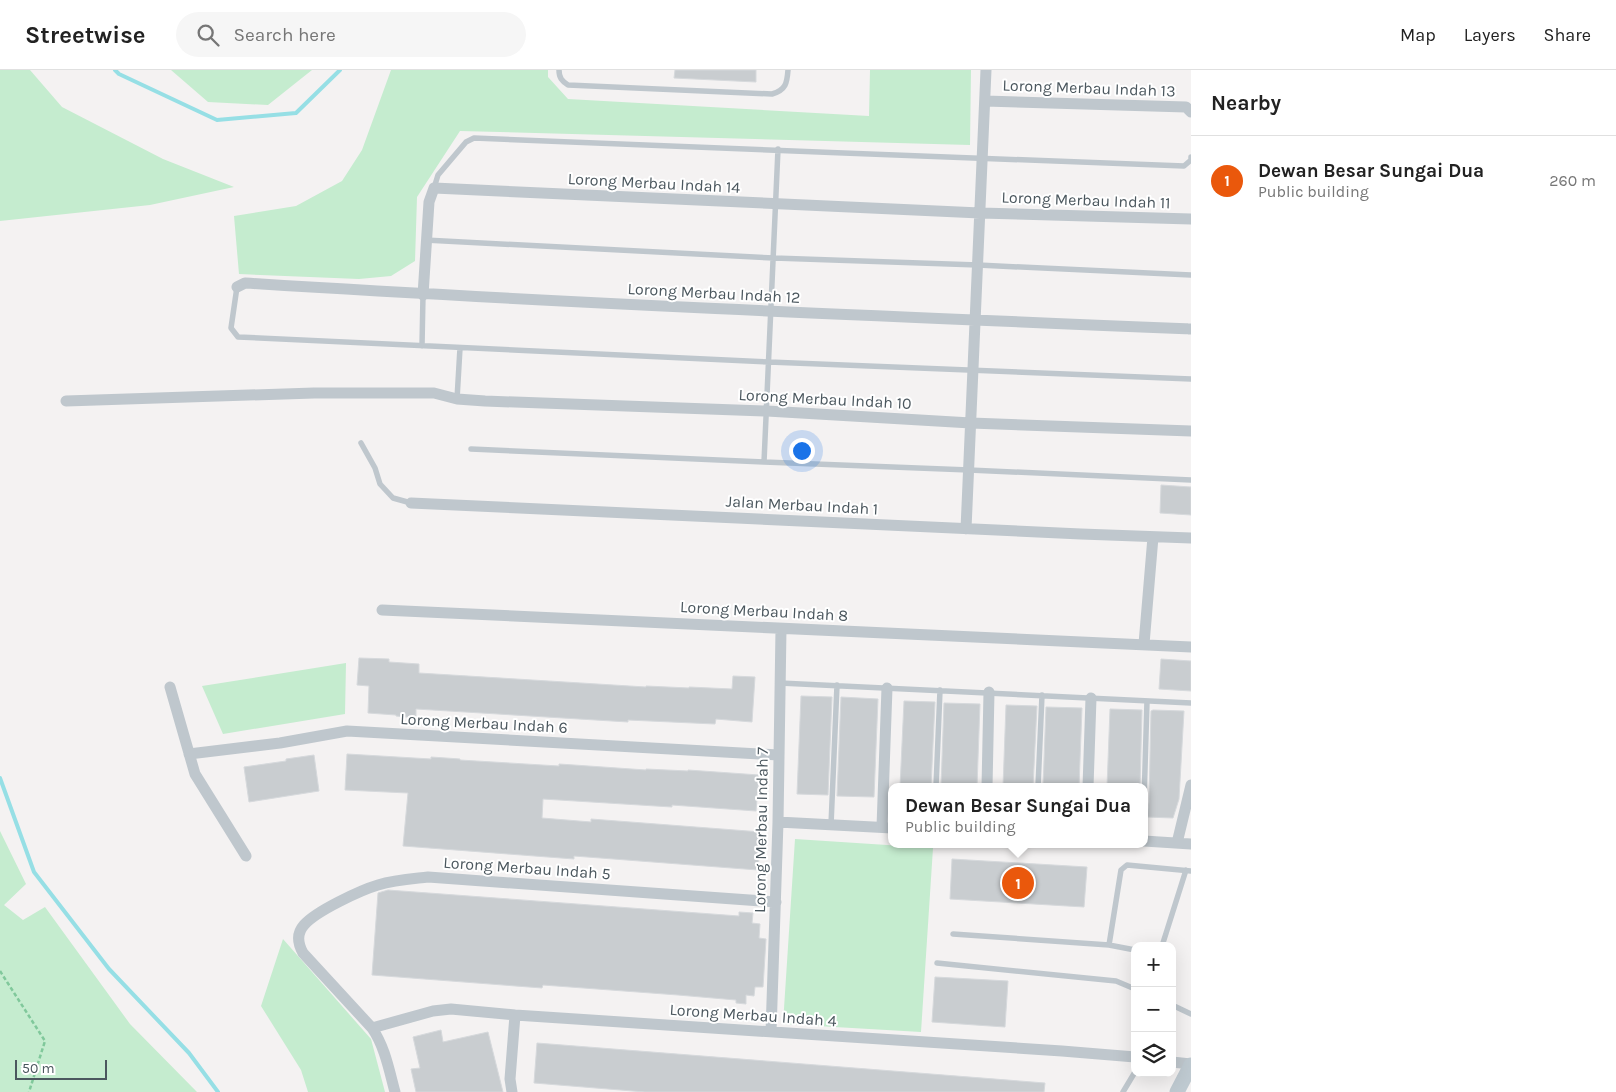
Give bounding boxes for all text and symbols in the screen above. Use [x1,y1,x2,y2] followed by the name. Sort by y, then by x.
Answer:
[176,12,526,57] search box
[25,21,146,49] text: Streetwise
[194,21,222,49] icon: search
[234,24,336,46] text: Search here
[1400,24,1436,46] text: Map
[1464,24,1516,46] text: Layers
[1544,24,1591,46] text: Share
[1002,75,1176,101] street label: Lorong Merbau Indah 13
[1211,91,1281,115] text: Nearby
[1258,160,1484,182] text: Dewan Besar Sungai Dua
[567,169,741,197] street label: Lorong Merbau Indah 14
[1224,171,1230,190] text: 1
[1549,171,1596,190] text: 260 m
[1258,182,1369,201] text: Public building
[1001,188,1171,212] street label: Lorong Merbau Indah 11
[627,279,801,307] street label: Lorong Merbau Indah 12
[738,385,912,413] street label: Lorong Merbau Indah 10
[789,438,815,464] your location
[725,492,879,518] street label: Jalan Merbau Indah 1
[679,597,849,625] street label: Lorong Merbau Indah 8
[400,709,568,737] street label: Lorong Merbau Indah 6
[750,746,772,913] street label: Lorong Merbau Indah 7
[888,783,1148,848] popup
[905,795,1131,817] text: Dewan Besar Sungai Dua
[905,817,1016,836] text: Public building
[443,853,611,883] street label: Lorong Merbau Indah 5
[1002,864,1034,902] pin: 1
[1131,942,1176,1077] map controls
[1131,942,1176,987] button: +
[1131,987,1176,1032] button: −
[669,1000,837,1030] street label: Lorong Merbau Indah 4
[1131,1032,1176,1077] button: layers
[15,1057,108,1080] scale bar
[22,1060,55,1077] text: 50 m

